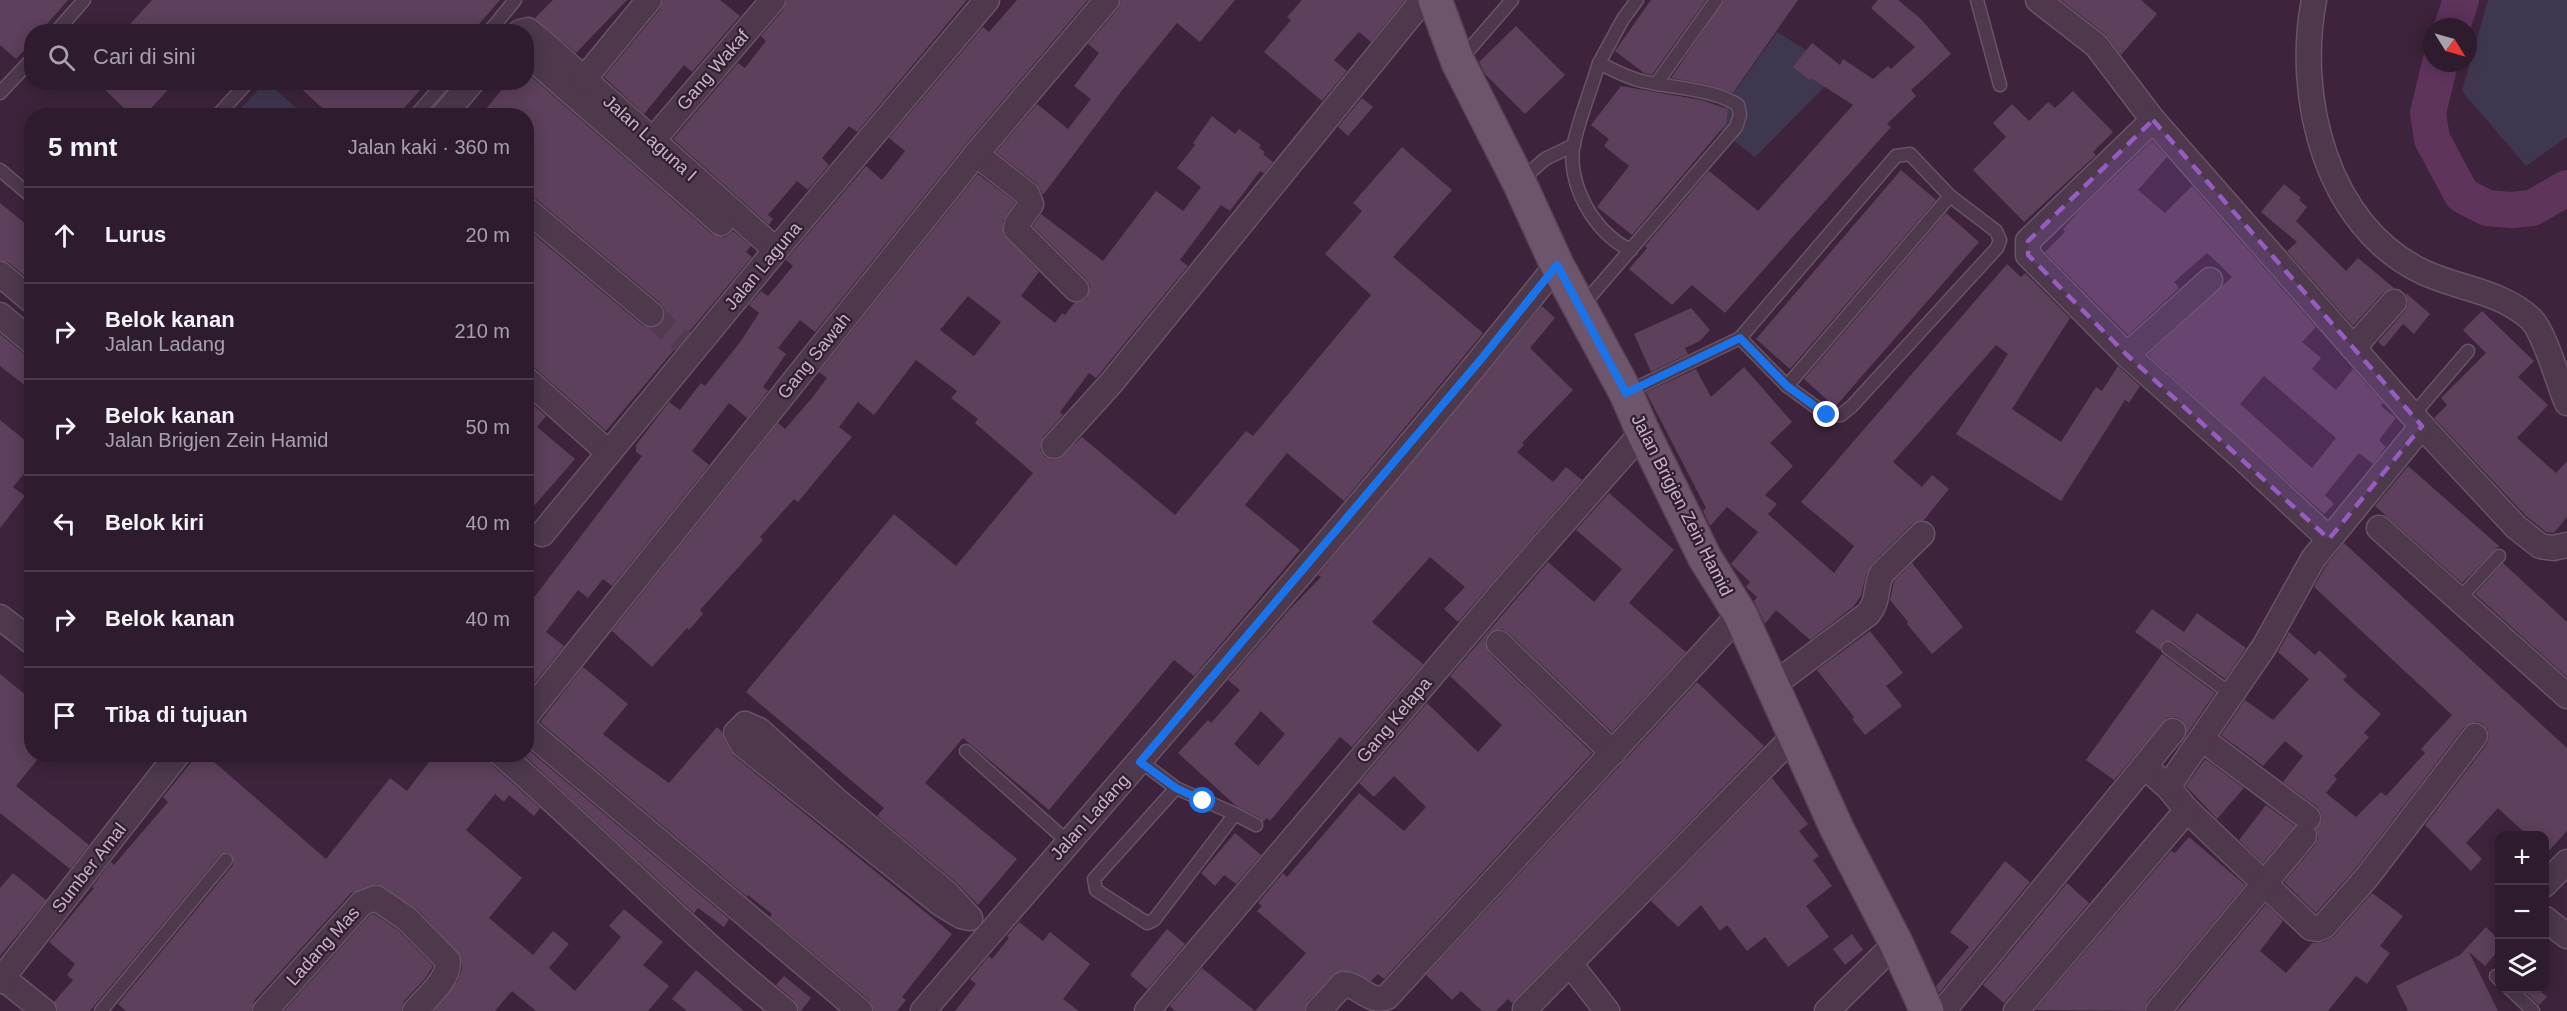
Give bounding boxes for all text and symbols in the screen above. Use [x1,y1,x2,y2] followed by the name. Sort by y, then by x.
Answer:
[2423,18,2477,72] north arrow
[24,24,534,90] search box
[673,25,754,114] street label: Gang Wakaf
[45,41,78,74] icon: search
[93,44,196,69] text: Cari di sini
[599,91,701,185] street label: Jalan Laguna I
[48,132,117,162] text: 5 mnt
[348,136,510,158] text: Jalan kaki · 360 m
[721,217,806,314] street label: Jalan Laguna
[48,219,81,252] icon: ahead
[105,222,166,247] text: Lurus
[466,224,510,246] text: 20 m
[105,307,235,332] text: Belok kanan
[773,309,855,403] street label: Gang Sawah
[48,315,81,348] icon: right
[454,320,510,342] text: 210 m
[105,333,225,355] text: Jalan Ladang
[1813,401,1839,427] route end
[105,403,235,428] text: Belok kanan
[48,411,81,444] icon: right
[1627,411,1737,599] street label: Jalan Brigjen Zein Hamid
[466,416,510,438] text: 50 m
[105,429,328,451] text: Jalan Brigjen Zein Hamid
[48,507,81,540] icon: left
[105,510,204,535] text: Belok kiri
[466,512,510,534] text: 40 m
[48,603,81,636] icon: right
[105,606,235,631] text: Belok kanan
[466,608,510,630] text: 40 m
[1353,673,1436,767] street label: Gang Kelapa
[48,699,81,732] icon: arrive
[105,702,248,727] text: Tiba di tujuan
[1046,770,1134,864] street label: Jalan Ladang
[1189,787,1215,813] route start
[48,819,130,917] street label: Sumber Amal
[2495,831,2549,993] map controls
[2495,831,2549,885] button: +
[2495,885,2549,939] button: −
[282,902,364,990] street label: Ladang Mas
[2495,939,2549,993] button: layers

